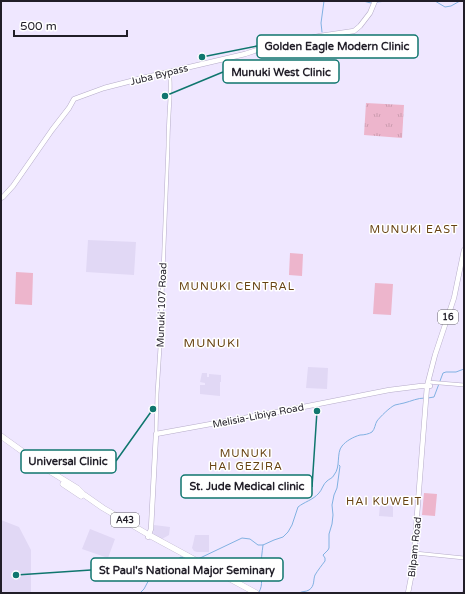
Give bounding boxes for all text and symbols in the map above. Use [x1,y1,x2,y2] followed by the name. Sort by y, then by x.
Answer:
[14,12,127,38] scale bar
[20,19,57,33] text: 500 m
[257,35,418,58] callout: Golden Eagle Modern Clinic
[265,40,410,54] text: Golden Eagle Modern Clinic
[223,60,339,83] callout: Munuki West Clinic
[129,62,189,88] street label: Juba Bypass
[231,66,331,79] text: Munuki West Clinic
[370,223,458,236] district label: MUNUKI EAST
[155,262,169,348] street label: Munuki 107 Road
[179,280,295,293] district label: MUNUKI CENTRAL
[438,310,458,324] road number: 16
[184,336,240,350] district label: MUNUKI
[211,401,305,431] street label: Melisia-Libiya Road
[209,447,283,473] district label: MUNUKI HAI GEZIRA
[21,450,116,473] callout: Universal Clinic
[28,455,108,468] text: Universal Clinic
[181,475,312,498] callout: St. Jude Medical clinic
[190,480,305,493] text: St. Jude Medical clinic
[346,495,422,508] district label: HAI KUWEIT
[111,513,139,527] road number: A43
[406,516,424,578] street label: Bilpam Road
[91,558,283,581] callout: St Paul's National Major Seminary
[99,564,275,578] text: St Paul's National Major Seminary

